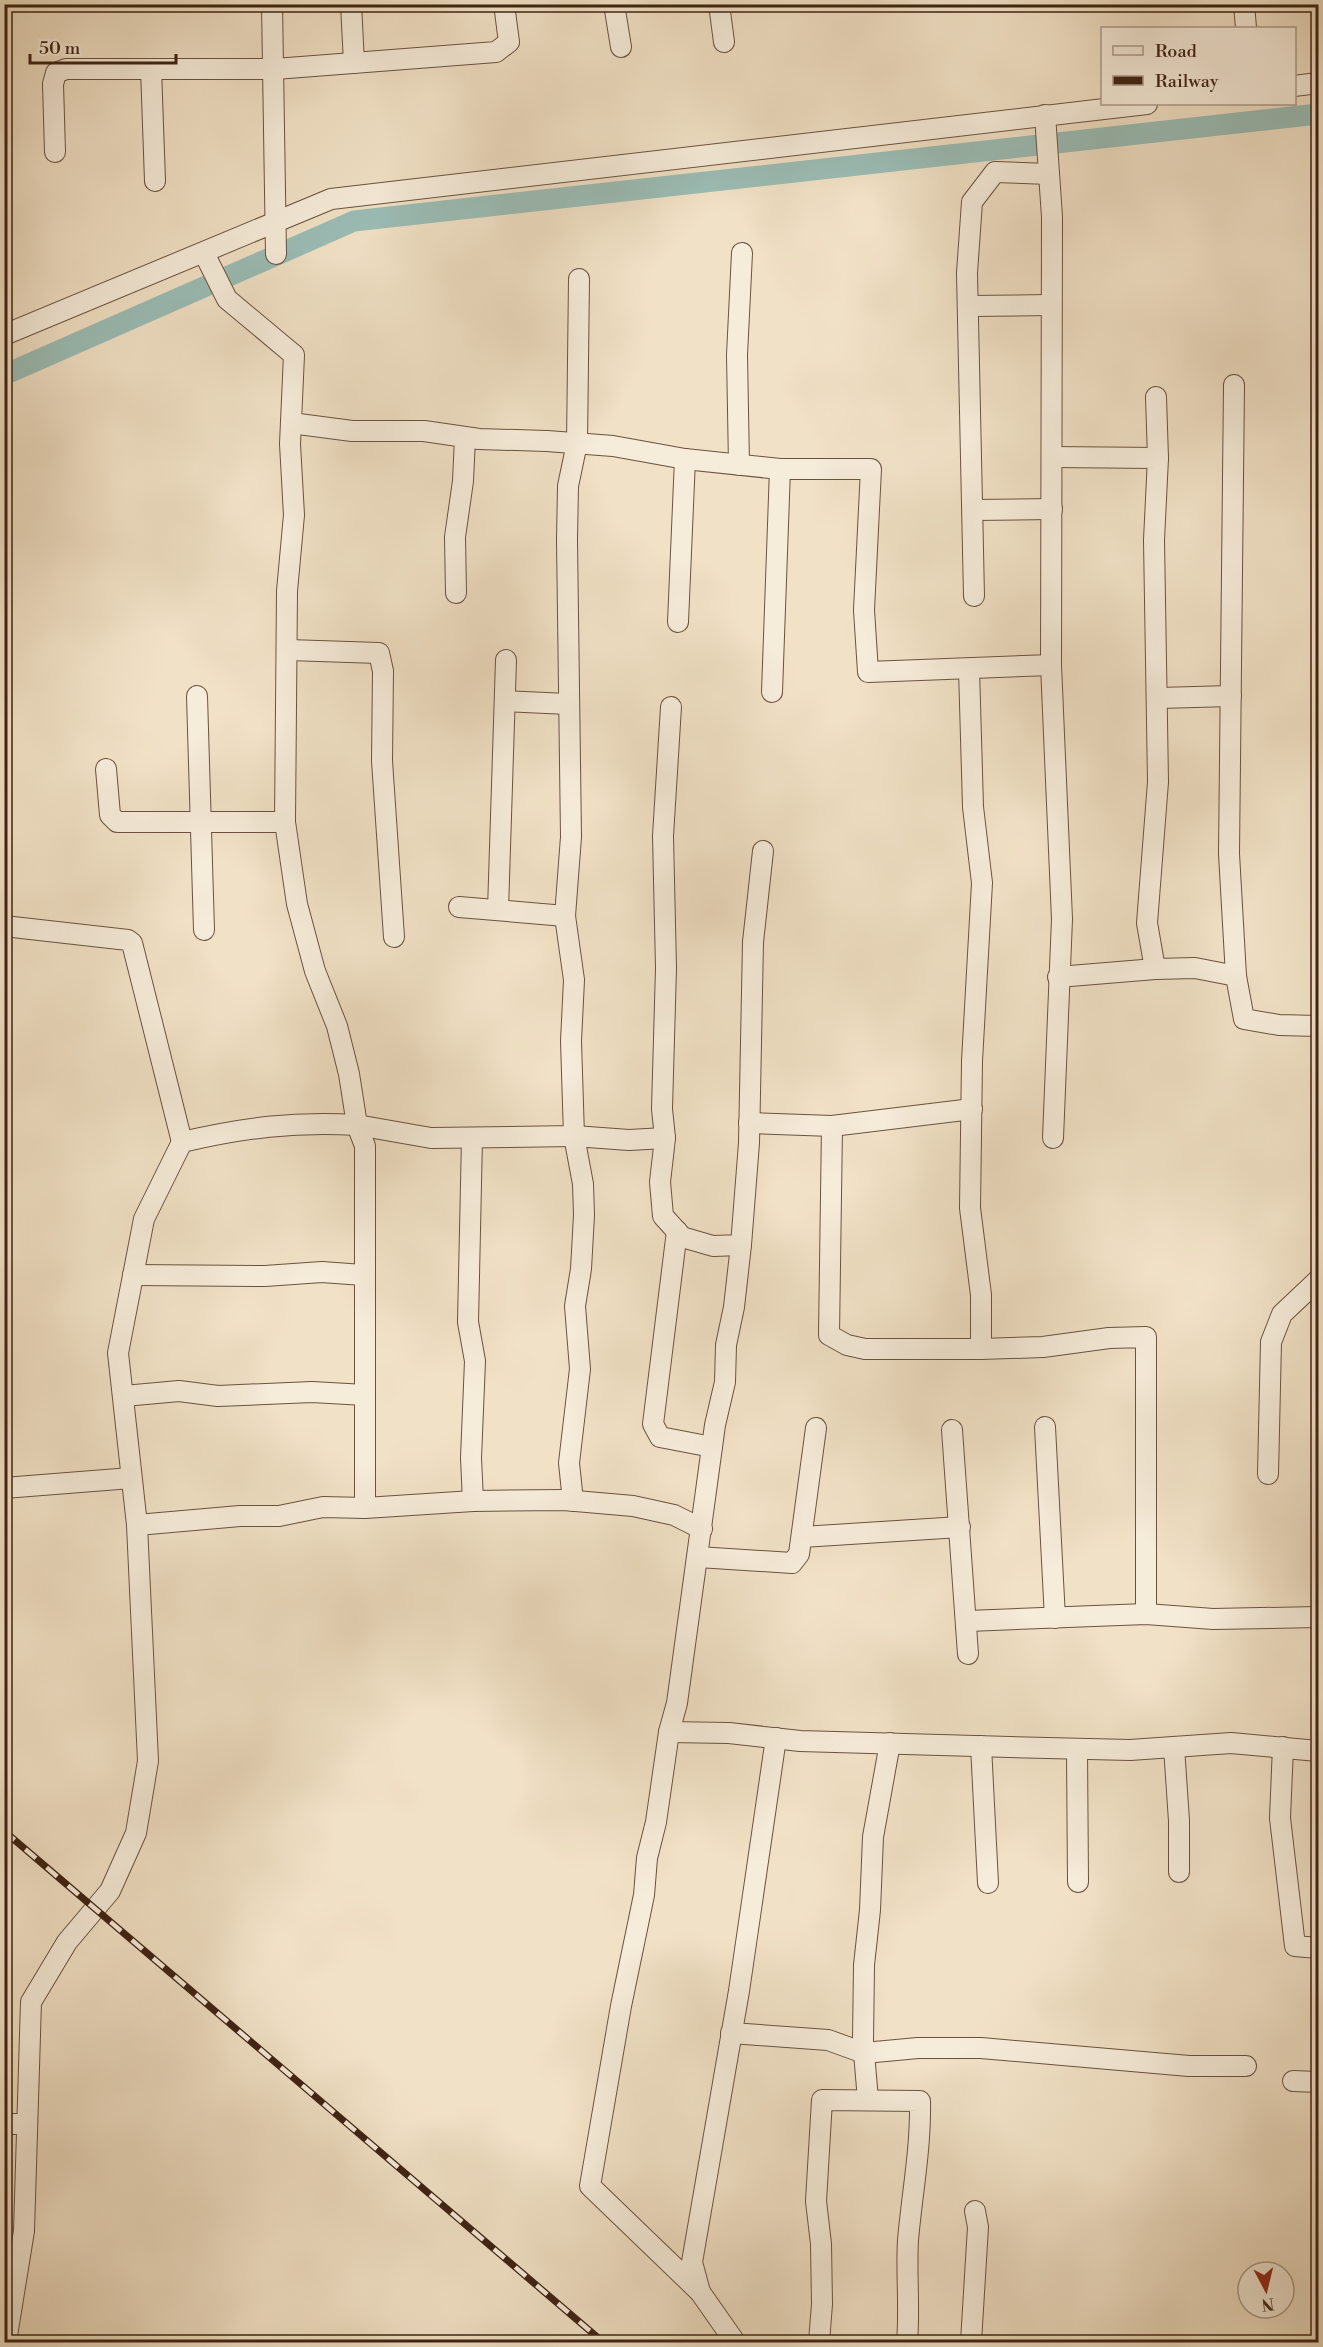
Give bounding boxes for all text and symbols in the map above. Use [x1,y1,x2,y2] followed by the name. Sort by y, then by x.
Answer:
[30,27,176,65] scale bar
[1101,27,1296,105] legend
[39,37,81,60] text: 50 m
[1155,40,1198,63] text: Road
[1155,70,1219,93] text: Railway
[1236,2260,1296,2320] north arrow
[1260,2293,1275,2315] text: N

